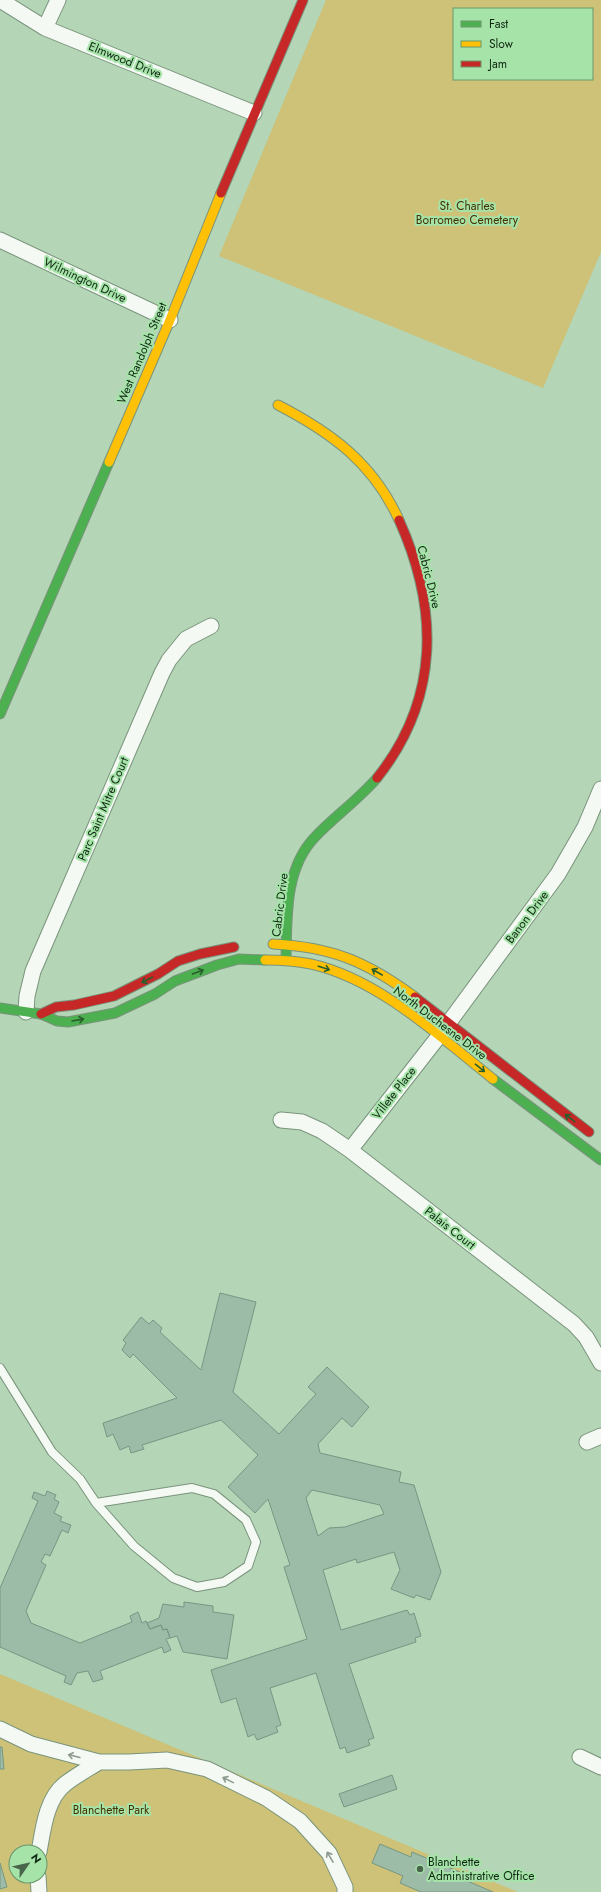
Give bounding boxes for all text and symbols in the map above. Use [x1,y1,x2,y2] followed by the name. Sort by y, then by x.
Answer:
[453,8,593,80] legend
[489,15,508,33] text: Fast
[489,35,514,53] text: Slow
[86,37,164,83] street label: Elmwood Drive
[487,55,507,73] text: Jam
[416,197,519,229] park label: St. Charles Borromeo Cemetery
[41,253,129,307] street label: Wilmington Drive
[112,299,172,407] street label: West Randolph Street
[413,544,445,610] street label: Cabric Drive
[73,754,133,864] street label: Parc Saint Mitre Court
[267,872,293,938] street label: Cabric Drive
[501,887,553,947] street label: Banon Drive
[318,965,331,972] one-way arrow
[191,967,203,975] one-way arrow
[371,968,383,975] one-way arrow
[141,976,153,984] one-way arrow
[389,982,491,1064] street label: North Duchesne Drive
[71,1016,84,1024] one-way arrow
[368,1063,420,1123] street label: Villete Place
[474,1064,485,1073] one-way arrow
[565,1113,576,1122] one-way arrow
[421,1202,479,1254] street label: Palais Court
[68,1751,81,1759] one-way arrow
[222,1776,234,1783] one-way arrow
[73,1801,150,1819] park label: Blanchette Park
[8,1844,48,1884] north arrow
[27,1850,45,1867] text: N
[325,1851,333,1863] one-way arrow
[428,1853,535,1885] place label: Blanchette Administrative Office
[415,1864,425,1874] marker: Blanchette Administrative Office

